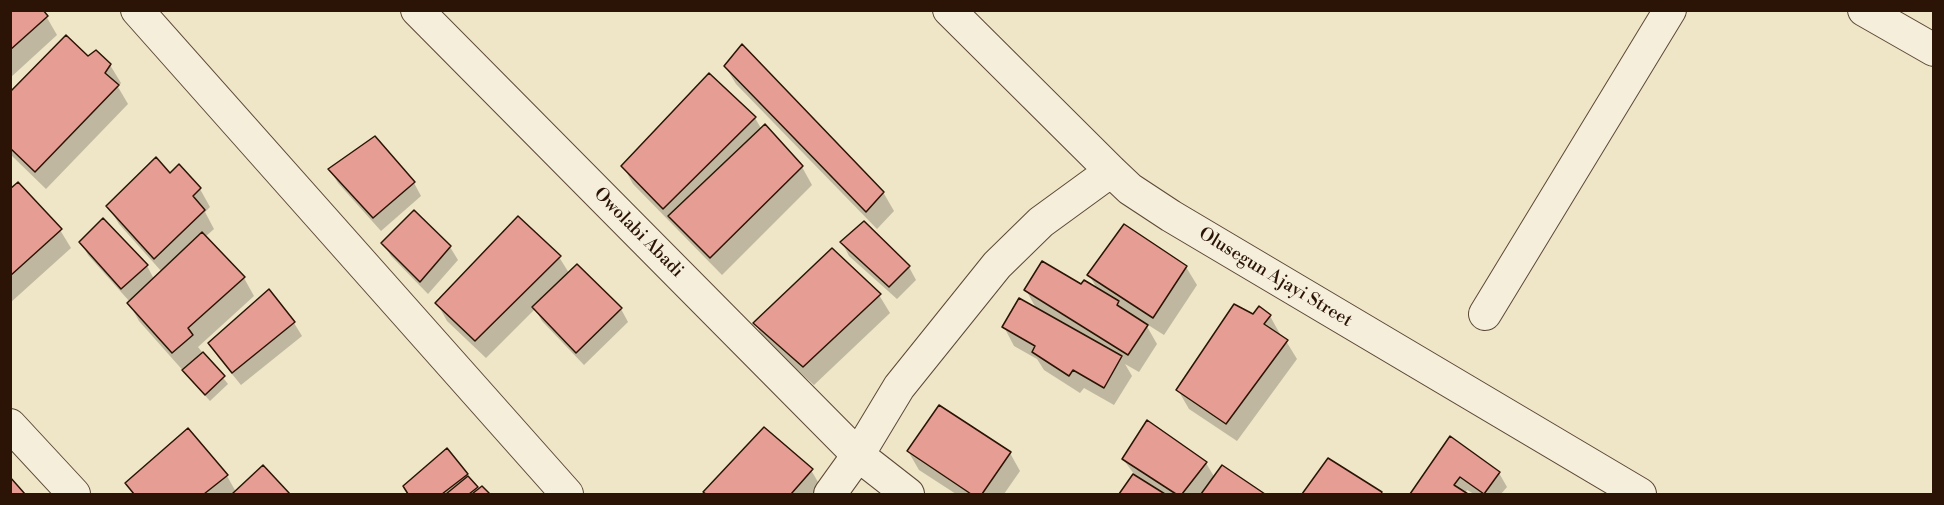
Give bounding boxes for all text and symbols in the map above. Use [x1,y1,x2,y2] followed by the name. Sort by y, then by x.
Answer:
[589,184,687,282] street label: Owolabi Abadi
[1194,224,1356,332] street label: Olusegun Ajayi Street

